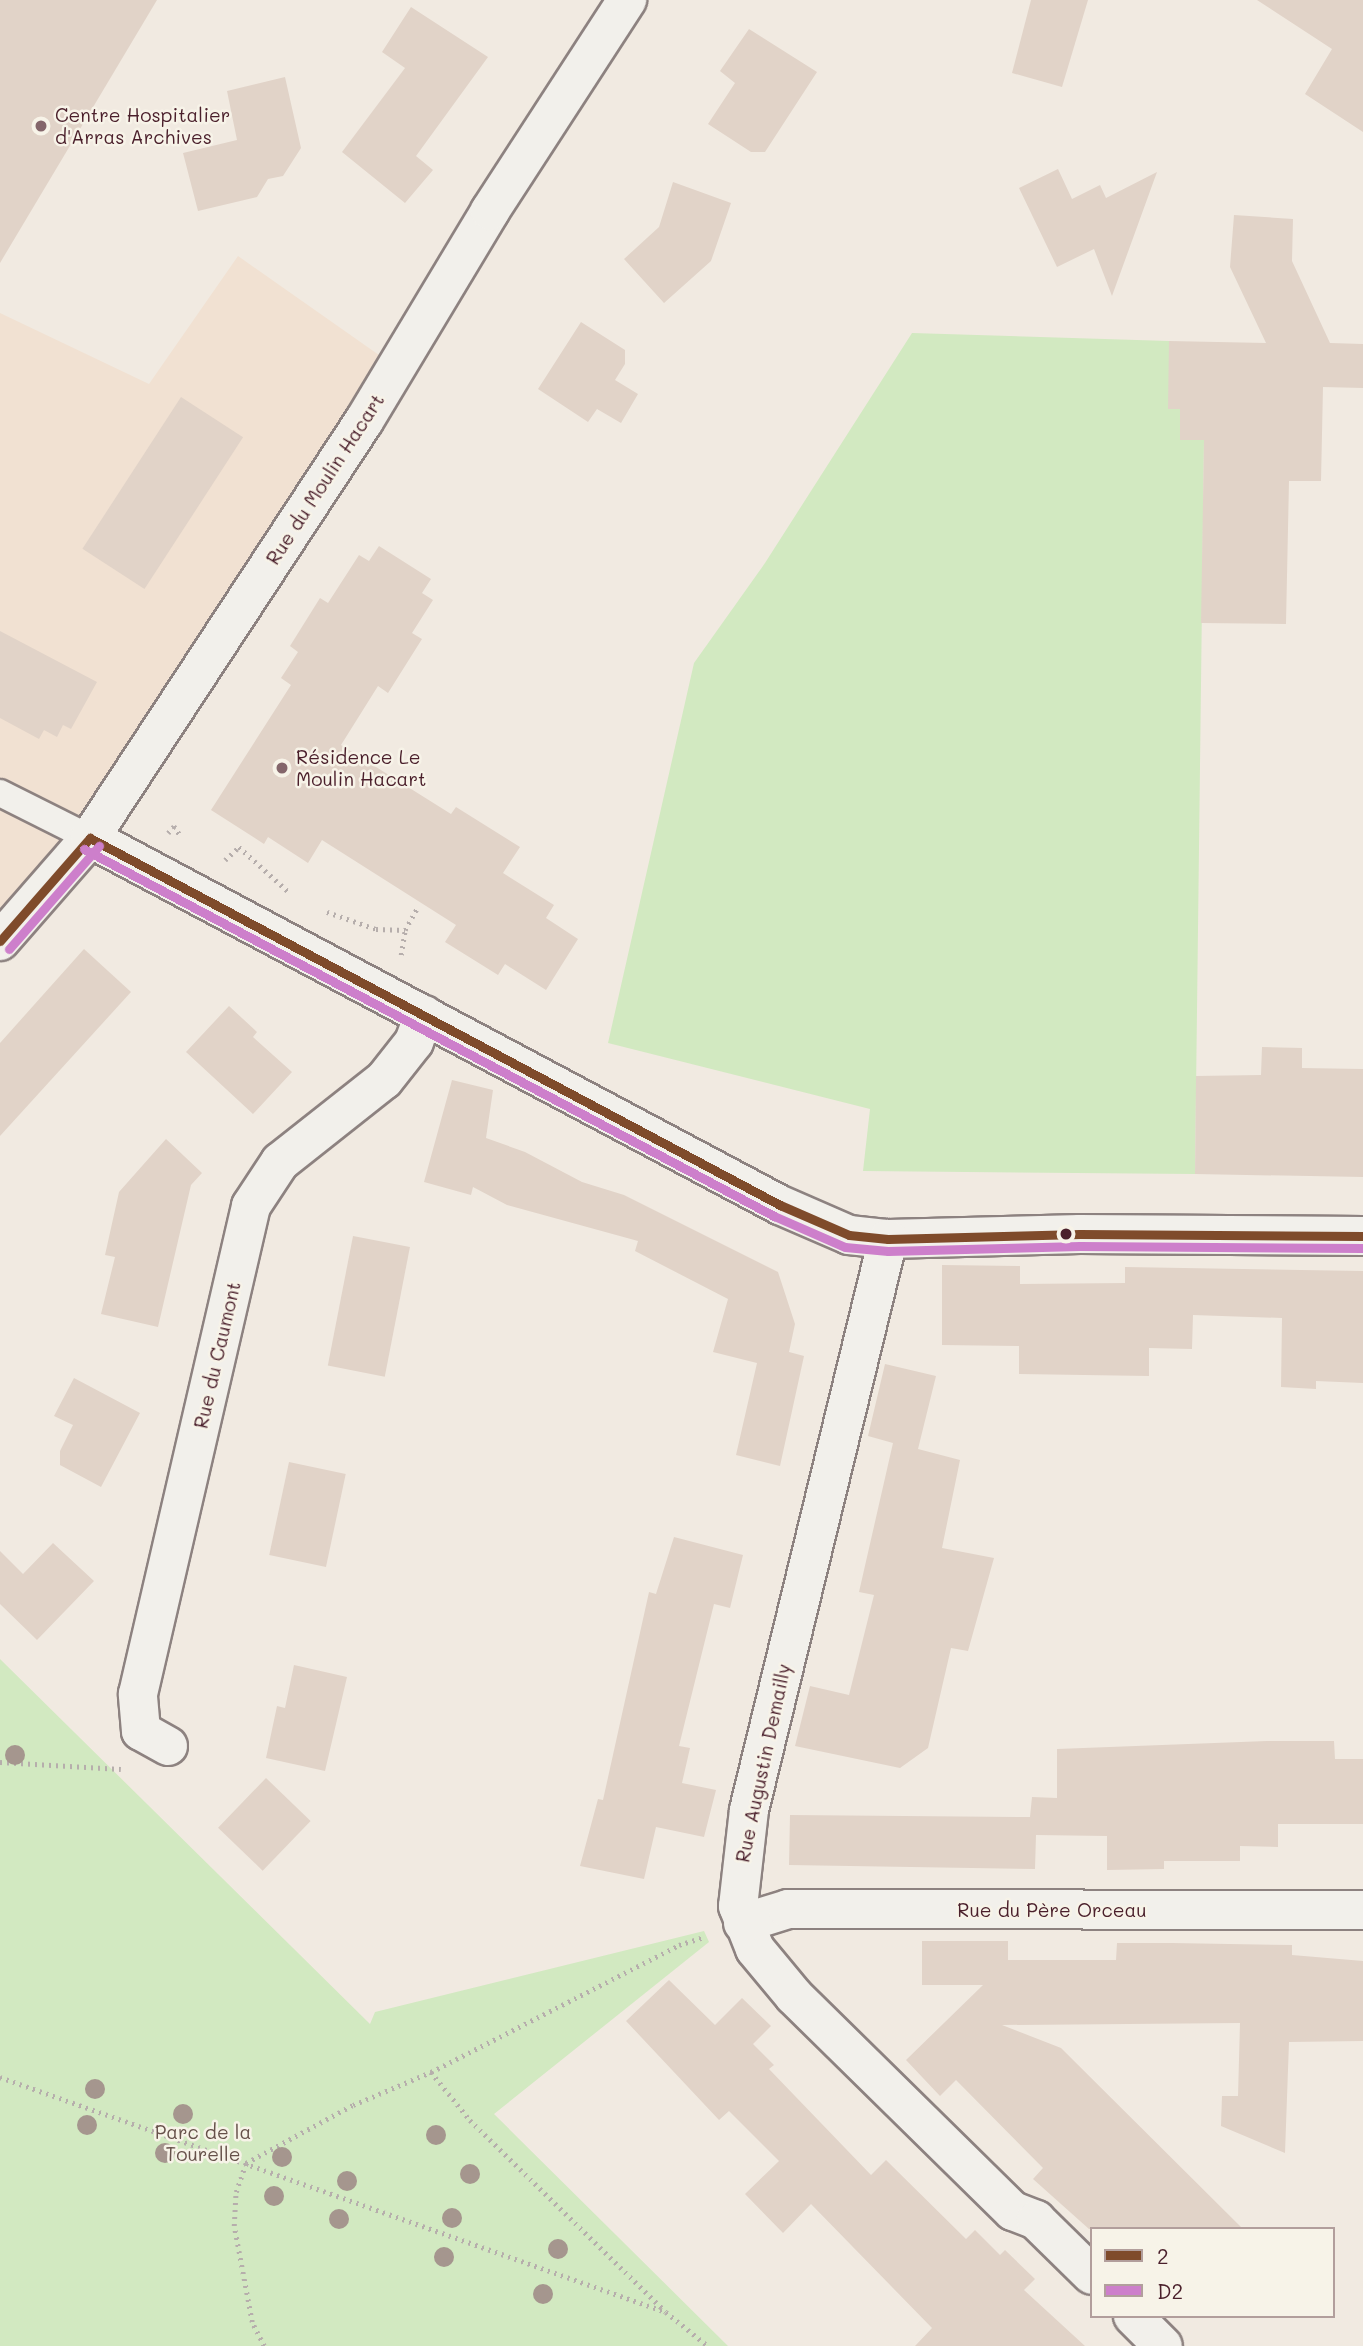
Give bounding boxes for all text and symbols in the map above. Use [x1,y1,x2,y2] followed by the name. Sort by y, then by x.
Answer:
[55,104,230,148] place label: Centre Hospitalier d'Arras Archives
[33,118,49,134] marker: Centre Hospitalier d'Arras Archives
[261,389,389,569] street label: Rue du Moulin Hacart
[296,746,426,790] place label: Résidence Le Moulin Hacart
[274,760,290,776] marker: Résidence Le Moulin Hacart
[1059,1227,1073,1241] unlabelled marker
[189,1279,245,1431] street label: Rue du Caumont
[731,1662,795,1864] street label: Rue Augustin Demailly
[957,1899,1147,1921] street label: Rue du Père Orceau
[155,2121,251,2165] park label: Parc de la Tourelle
[1090,2227,1335,2318] legend
[1157,2242,1169,2269] text: 2
[1157,2277,1183,2304] text: D2

